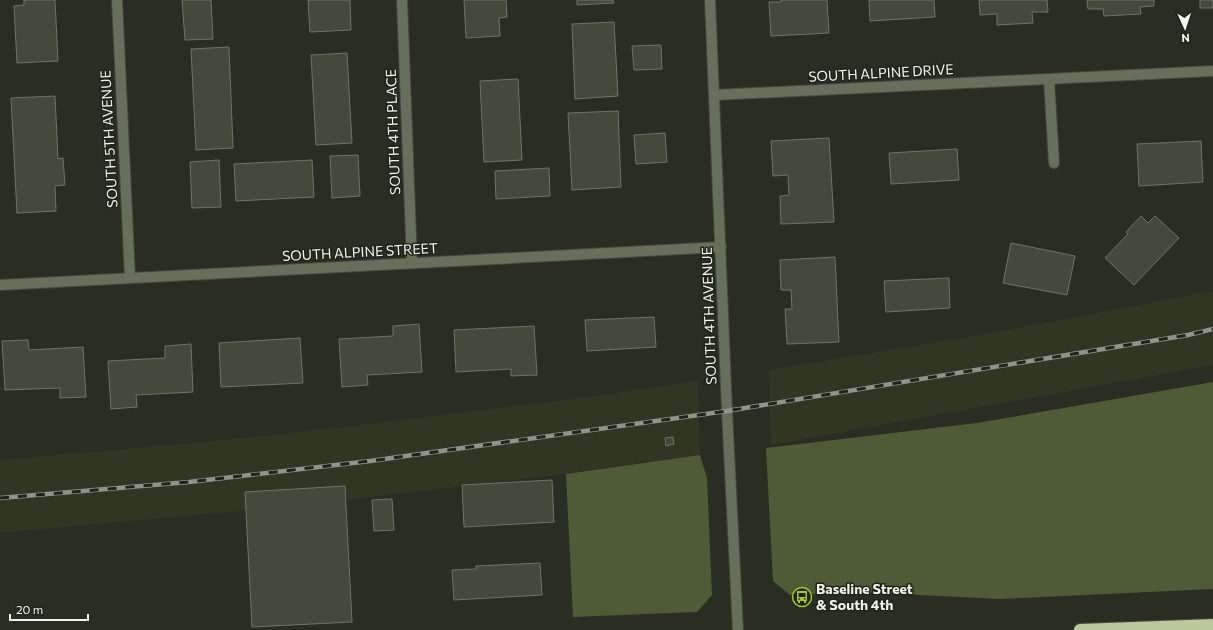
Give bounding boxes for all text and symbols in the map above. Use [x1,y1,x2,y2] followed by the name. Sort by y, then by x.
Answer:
[1165,8,1205,48] north arrow
[1181,32,1190,45] text: N
[808,60,954,85] street label: SOUTH ALPINE DRIVE
[382,69,403,195] street label: SOUTH 4TH PLACE
[96,70,121,208] street label: SOUTH 5TH AVENUE
[282,239,438,264] street label: SOUTH ALPINE STREET
[698,247,719,385] street label: SOUTH 4TH AVENUE
[816,580,913,613] place label: Baseline Street & South 4th
[791,586,813,608] bus stop icon: Baseline Street & South 4th
[10,596,88,622] scale bar
[16,602,43,616] text: 20 m

